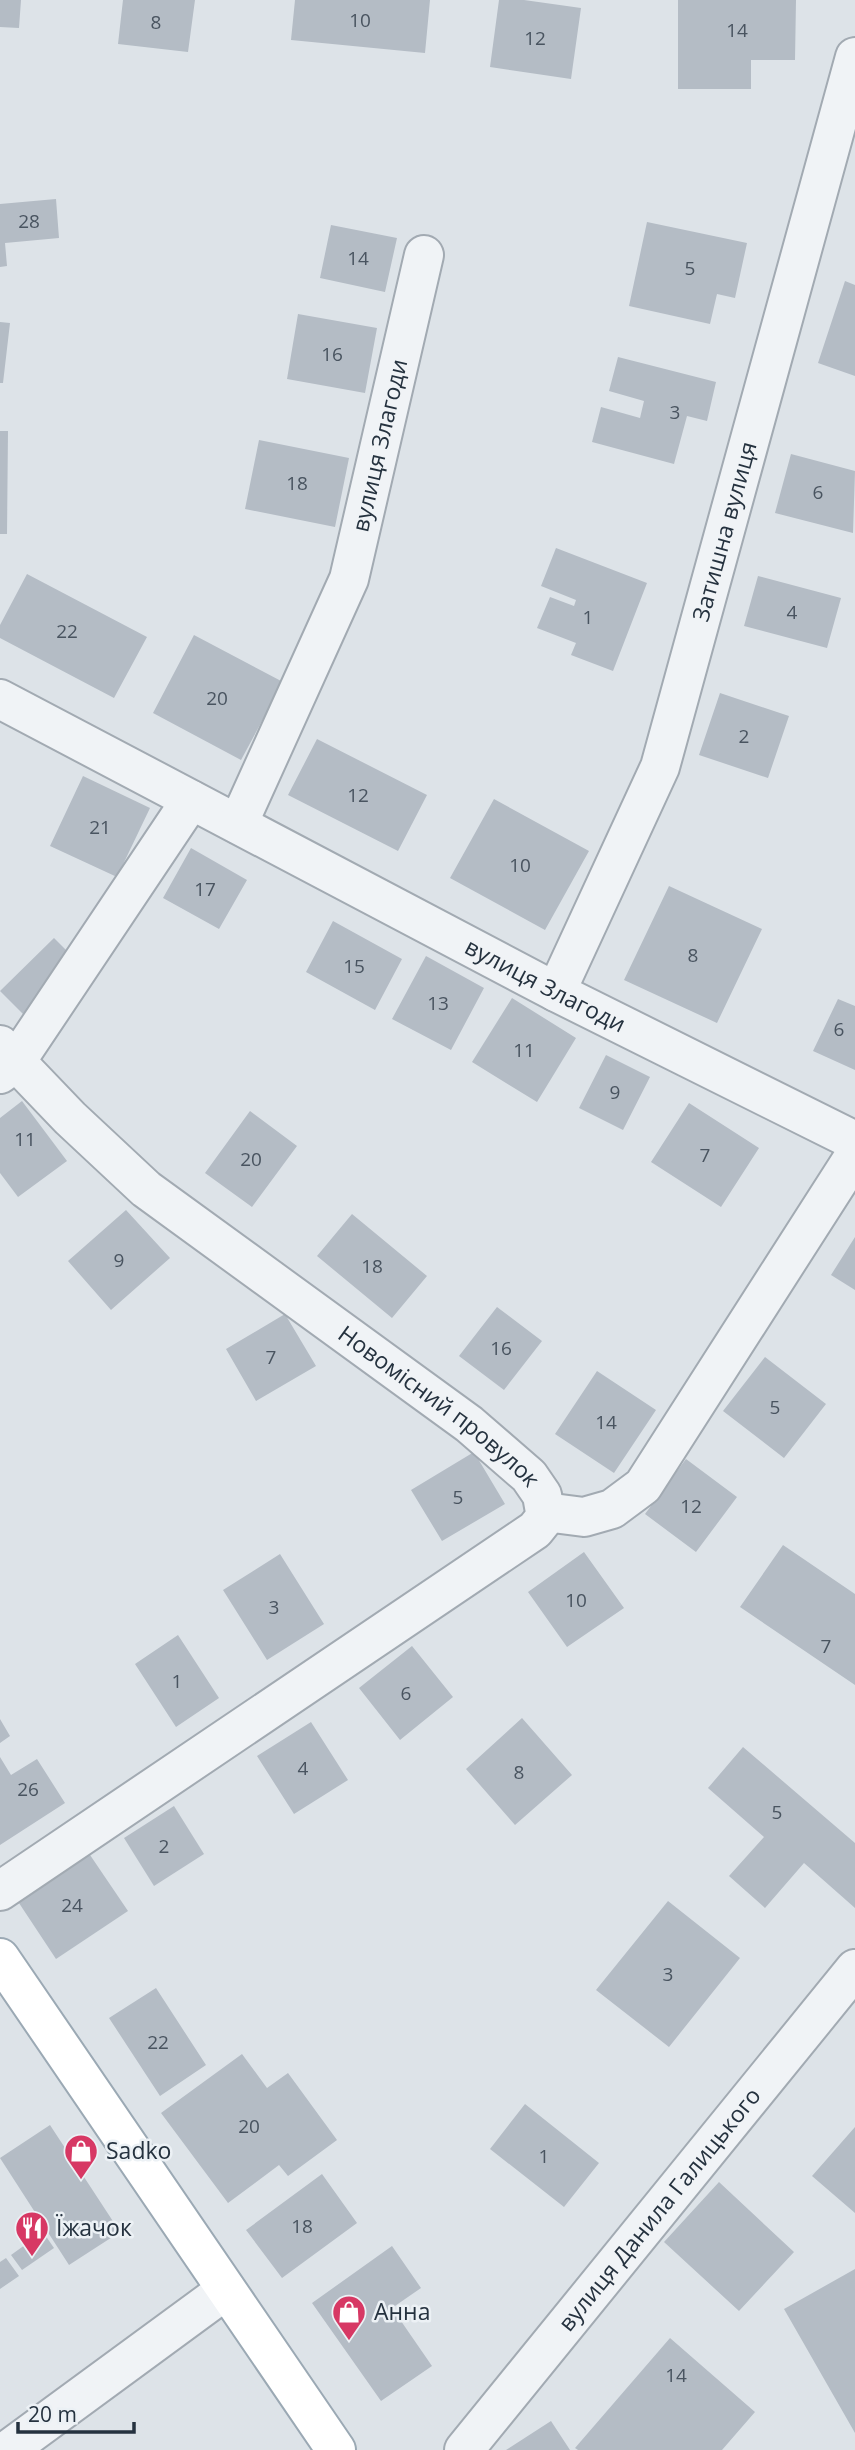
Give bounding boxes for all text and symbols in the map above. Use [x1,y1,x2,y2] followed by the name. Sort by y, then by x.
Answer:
[349,7,371,33] house number: 10
[151,9,161,35] house number: 8
[726,17,748,43] house number: 14
[524,25,546,51] house number: 12
[18,208,40,234] house number: 28
[347,245,369,271] house number: 14
[685,255,695,281] house number: 5
[321,341,343,367] house number: 16
[343,356,414,535] street label: вулиця Злагоди
[670,399,680,425] house number: 3
[684,438,764,625] street label: Затишна вулиця
[286,470,308,496] house number: 18
[813,479,823,505] house number: 6
[787,599,798,625] house number: 4
[583,604,593,630] house number: 1
[56,618,78,644] house number: 22
[206,685,228,711] house number: 20
[739,723,749,749] house number: 2
[347,782,369,808] house number: 12
[89,814,111,840] house number: 21
[509,852,531,878] house number: 10
[194,876,216,902] house number: 17
[460,930,631,1039] street label: вулиця Злагоди
[688,942,698,968] house number: 8
[343,953,365,979] house number: 15
[427,990,449,1016] house number: 13
[834,1016,844,1042] house number: 6
[513,1037,535,1063] house number: 11
[610,1079,620,1105] house number: 9
[14,1126,36,1152] house number: 11
[700,1142,710,1168] house number: 7
[240,1146,262,1172] house number: 20
[114,1247,124,1273] house number: 9
[361,1253,383,1279] house number: 18
[332,1317,549,1493] street label: Новомісний провулок
[490,1335,512,1361] house number: 16
[266,1344,276,1370] house number: 7
[770,1394,780,1420] house number: 5
[595,1409,617,1435] house number: 14
[453,1484,463,1510] house number: 5
[680,1493,702,1519] house number: 12
[565,1587,587,1613] house number: 10
[269,1594,279,1620] house number: 3
[821,1633,831,1659] house number: 7
[172,1668,182,1694] house number: 1
[401,1680,411,1706] house number: 6
[298,1755,309,1781] house number: 4
[514,1759,524,1785] house number: 8
[17,1776,39,1802] house number: 26
[772,1799,782,1825] house number: 5
[159,1833,169,1859] house number: 2
[61,1892,83,1918] house number: 24
[663,1961,673,1987] house number: 3
[147,2029,169,2055] house number: 22
[550,2080,767,2337] street label: вулиця Данила Галицького
[238,2113,260,2139] house number: 20
[62,2132,100,2181] shop icon: Sadko
[106,2134,171,2166] place label: Sadko
[539,2143,549,2169] house number: 1
[13,2209,51,2258] restaurant icon: Їжачок
[56,2211,132,2243] place label: Їжачок
[291,2213,313,2239] house number: 18
[330,2293,368,2342] shop icon: Анна
[374,2295,430,2327] place label: Анна
[665,2362,687,2388] house number: 14
[18,2390,133,2434] scale bar
[28,2400,77,2428] text: 20 m

